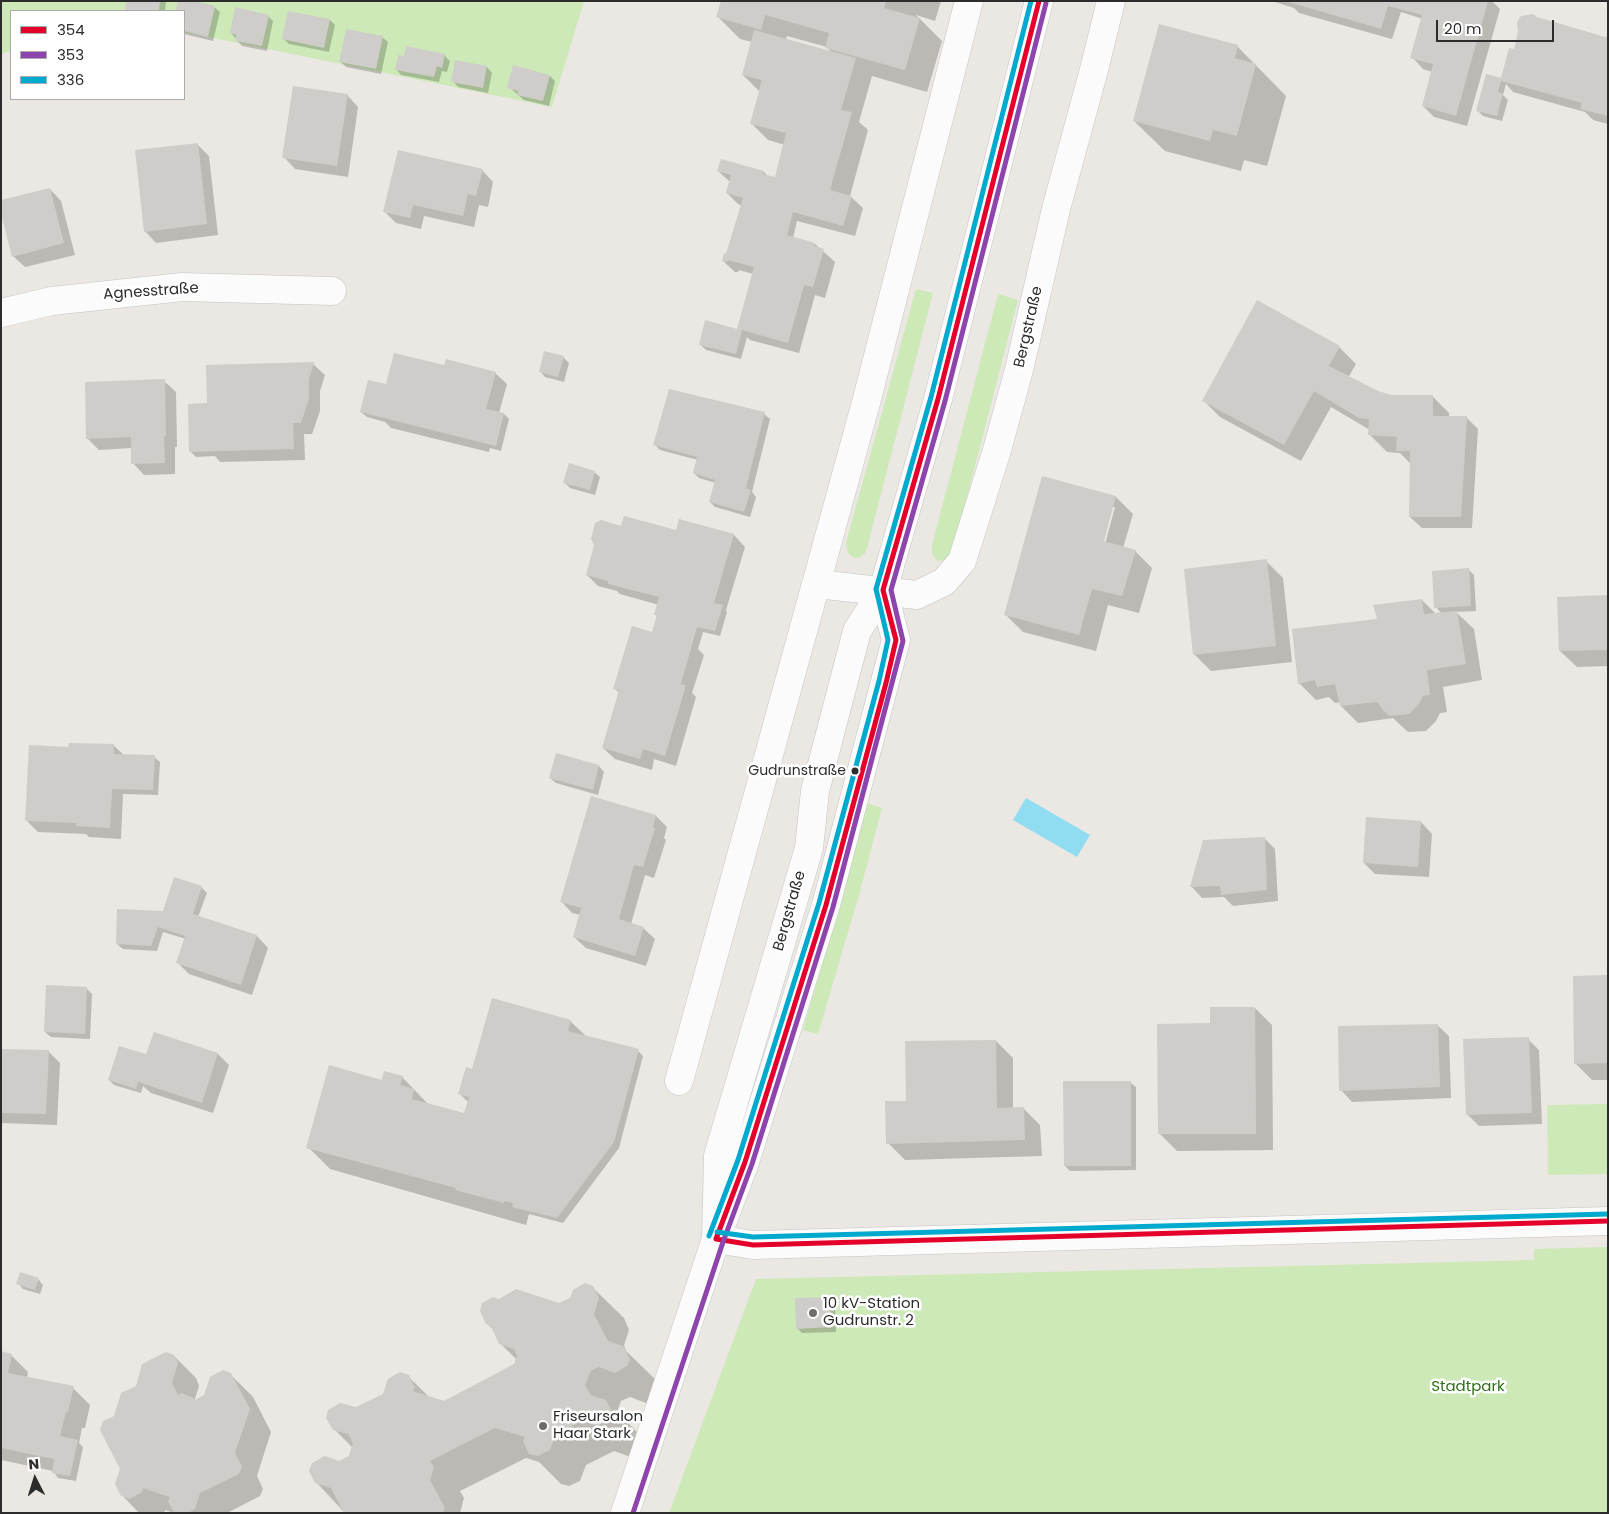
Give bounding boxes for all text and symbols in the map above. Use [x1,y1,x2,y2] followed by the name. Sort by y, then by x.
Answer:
[10,10,185,100] legend
[1439,10,1556,42] scale bar
[1444,18,1482,39] text: 20 m
[57,19,85,40] text: 354
[57,44,84,65] text: 353
[57,69,84,90] text: 336
[103,280,199,304] street label: Agnesstraße
[1011,285,1047,369] street label: Bergstraße
[748,763,846,779] place label: Gudrunstraße
[850,766,860,776] marker: Gudrunstraße
[770,869,810,953] street label: Bergstraße
[823,1295,920,1330] place label: 10 kV-Station Gudrunstr. 2
[807,1307,819,1319] marker: 10 kV-Station Gudrunstr. 2
[1431,1378,1505,1396] park label: Stadtpark
[553,1408,643,1443] place label: Friseursalon Haar Stark
[537,1420,549,1432] marker: Friseursalon Haar Stark
[10,1454,60,1504] north arrow
[28,1454,40,1474] text: N

